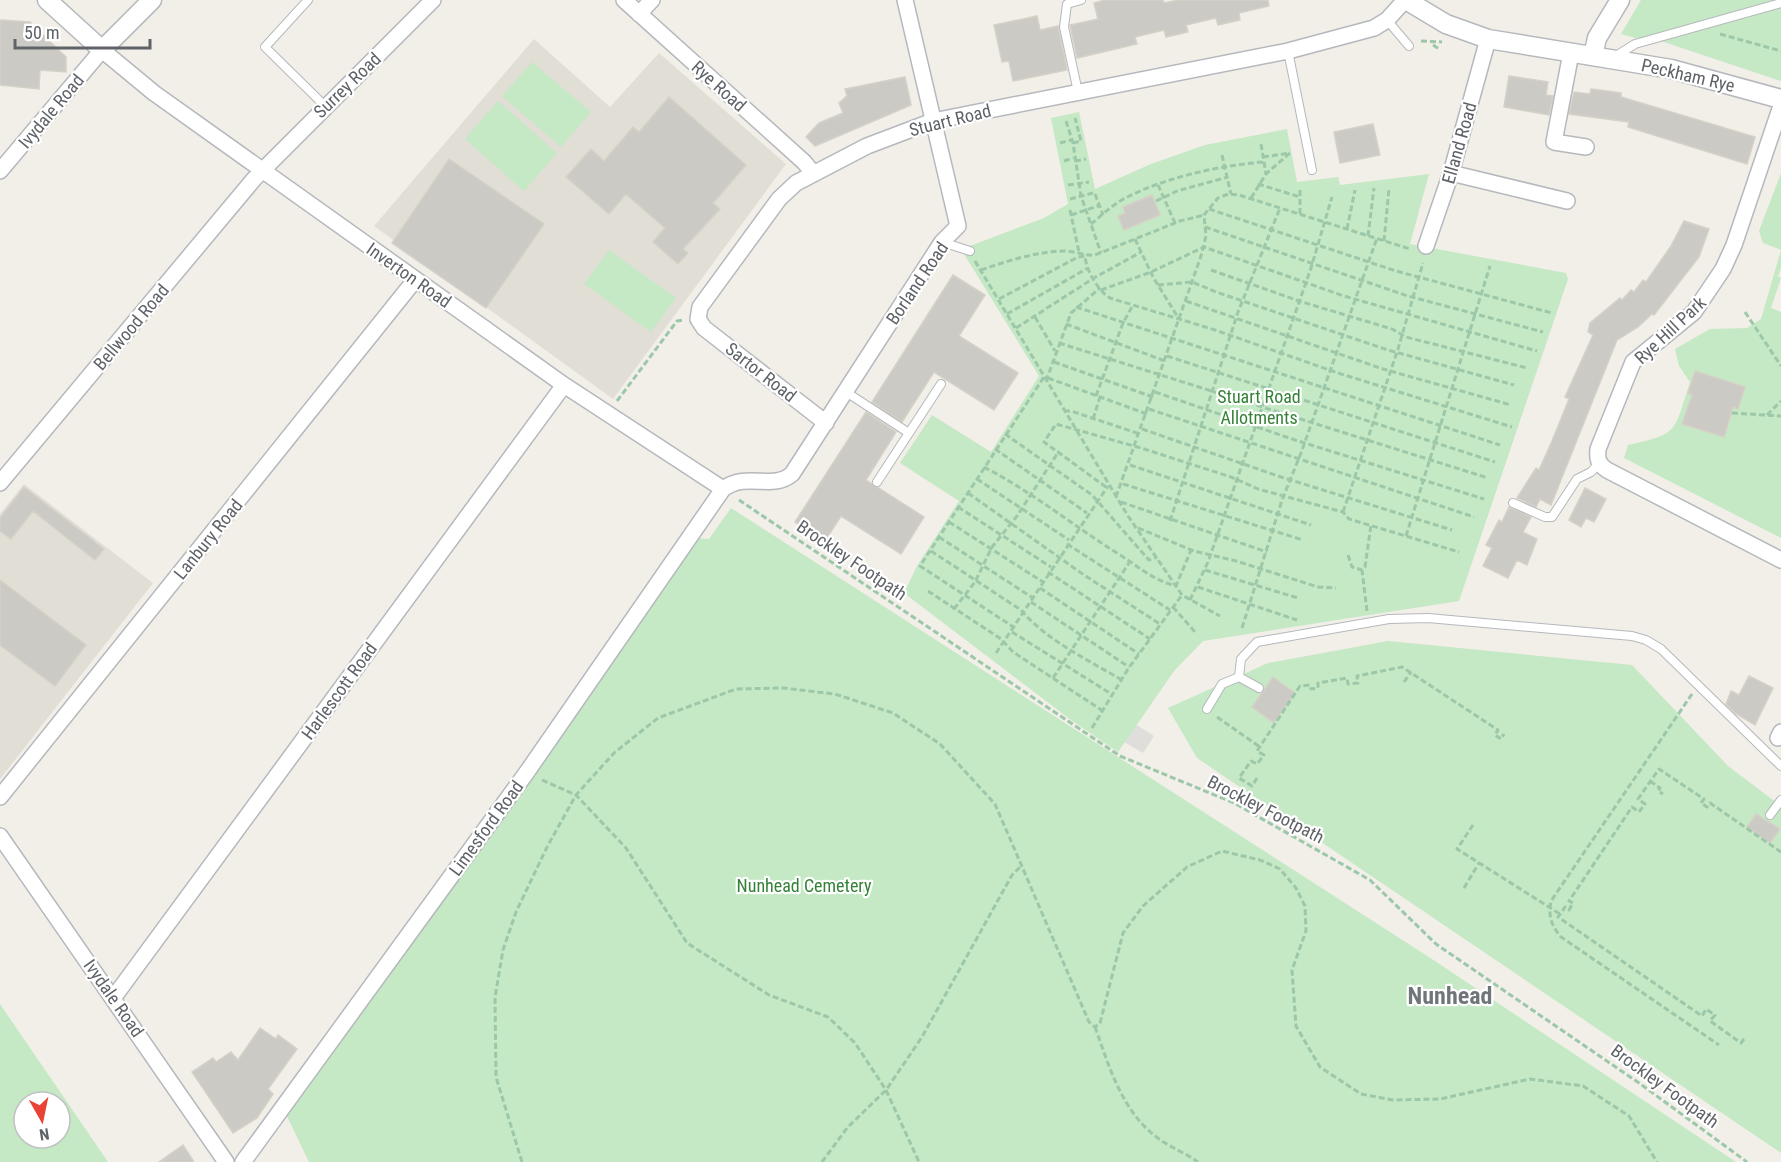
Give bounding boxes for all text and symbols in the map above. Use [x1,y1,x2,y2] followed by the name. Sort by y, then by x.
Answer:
[15,12,150,50] scale bar
[24,22,59,43] text: 50 m
[309,48,385,122] street label: Surrey Road
[1639,54,1737,96] street label: Peckham Rye
[688,56,750,116] street label: Rye Road
[14,70,88,152] street label: Ivydale Road
[907,100,993,140] street label: Stuart Road
[1437,100,1481,186] street label: Elland Road
[363,238,455,312] street label: Inverton Road
[882,238,952,328] street label: Borland Road
[89,280,173,374] street label: Bellwood Road
[1630,292,1710,368] street label: Rye Hill Park
[722,338,800,406] street label: Sartor Road
[1217,386,1301,428] park label: Stuart Road Allotments
[169,495,247,583] street label: Lanbury Road
[793,515,911,605] street label: Brockley Footpath
[297,639,381,743] street label: Harlescott Road
[1204,771,1328,847] street label: Brockley Footpath
[445,776,527,880] street label: Limesford Road
[737,875,872,896] park label: Nunhead Cemetery
[80,955,148,1041] street label: Ivydale Road
[1408,982,1492,1010] district label: Nunhead
[1607,1040,1723,1132] street label: Brockley Footpath
[12,1090,72,1150] north arrow
[38,1124,51,1144] text: N

